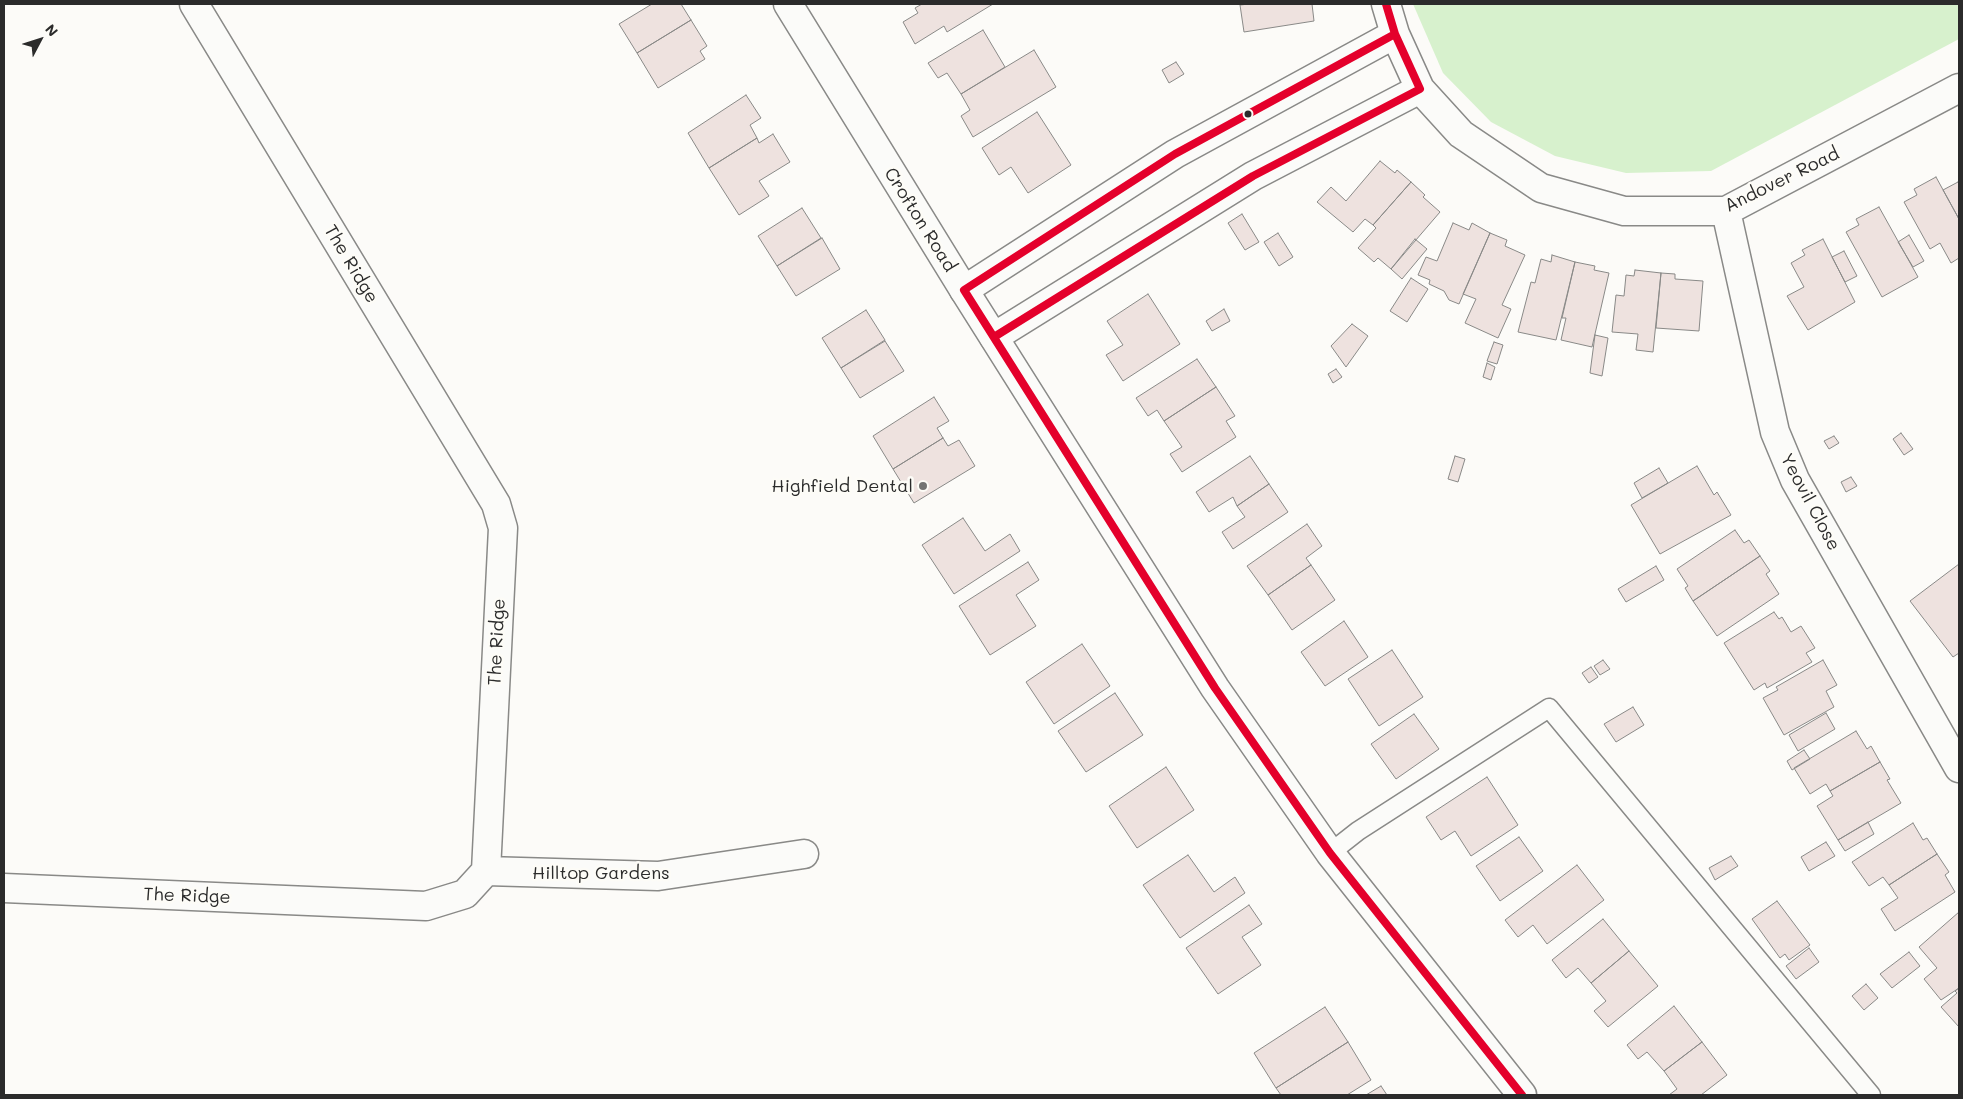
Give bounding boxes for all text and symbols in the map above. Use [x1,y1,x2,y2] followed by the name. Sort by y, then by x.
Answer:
[15,15,65,65] north arrow
[41,20,63,40] text: N
[1243,109,1253,119] unlabelled marker
[1721,143,1843,217] street label: Andover Road
[879,164,961,276] street label: Crofton Road
[319,221,383,307] street label: The Ridge
[1775,450,1845,554] street label: Yeovil Close
[772,475,913,497] place label: Highfield Dental
[917,480,929,492] marker: Highfield Dental
[484,598,510,686] street label: The Ridge
[532,862,670,884] street label: Hilltop Gardens
[143,884,231,908] street label: The Ridge

